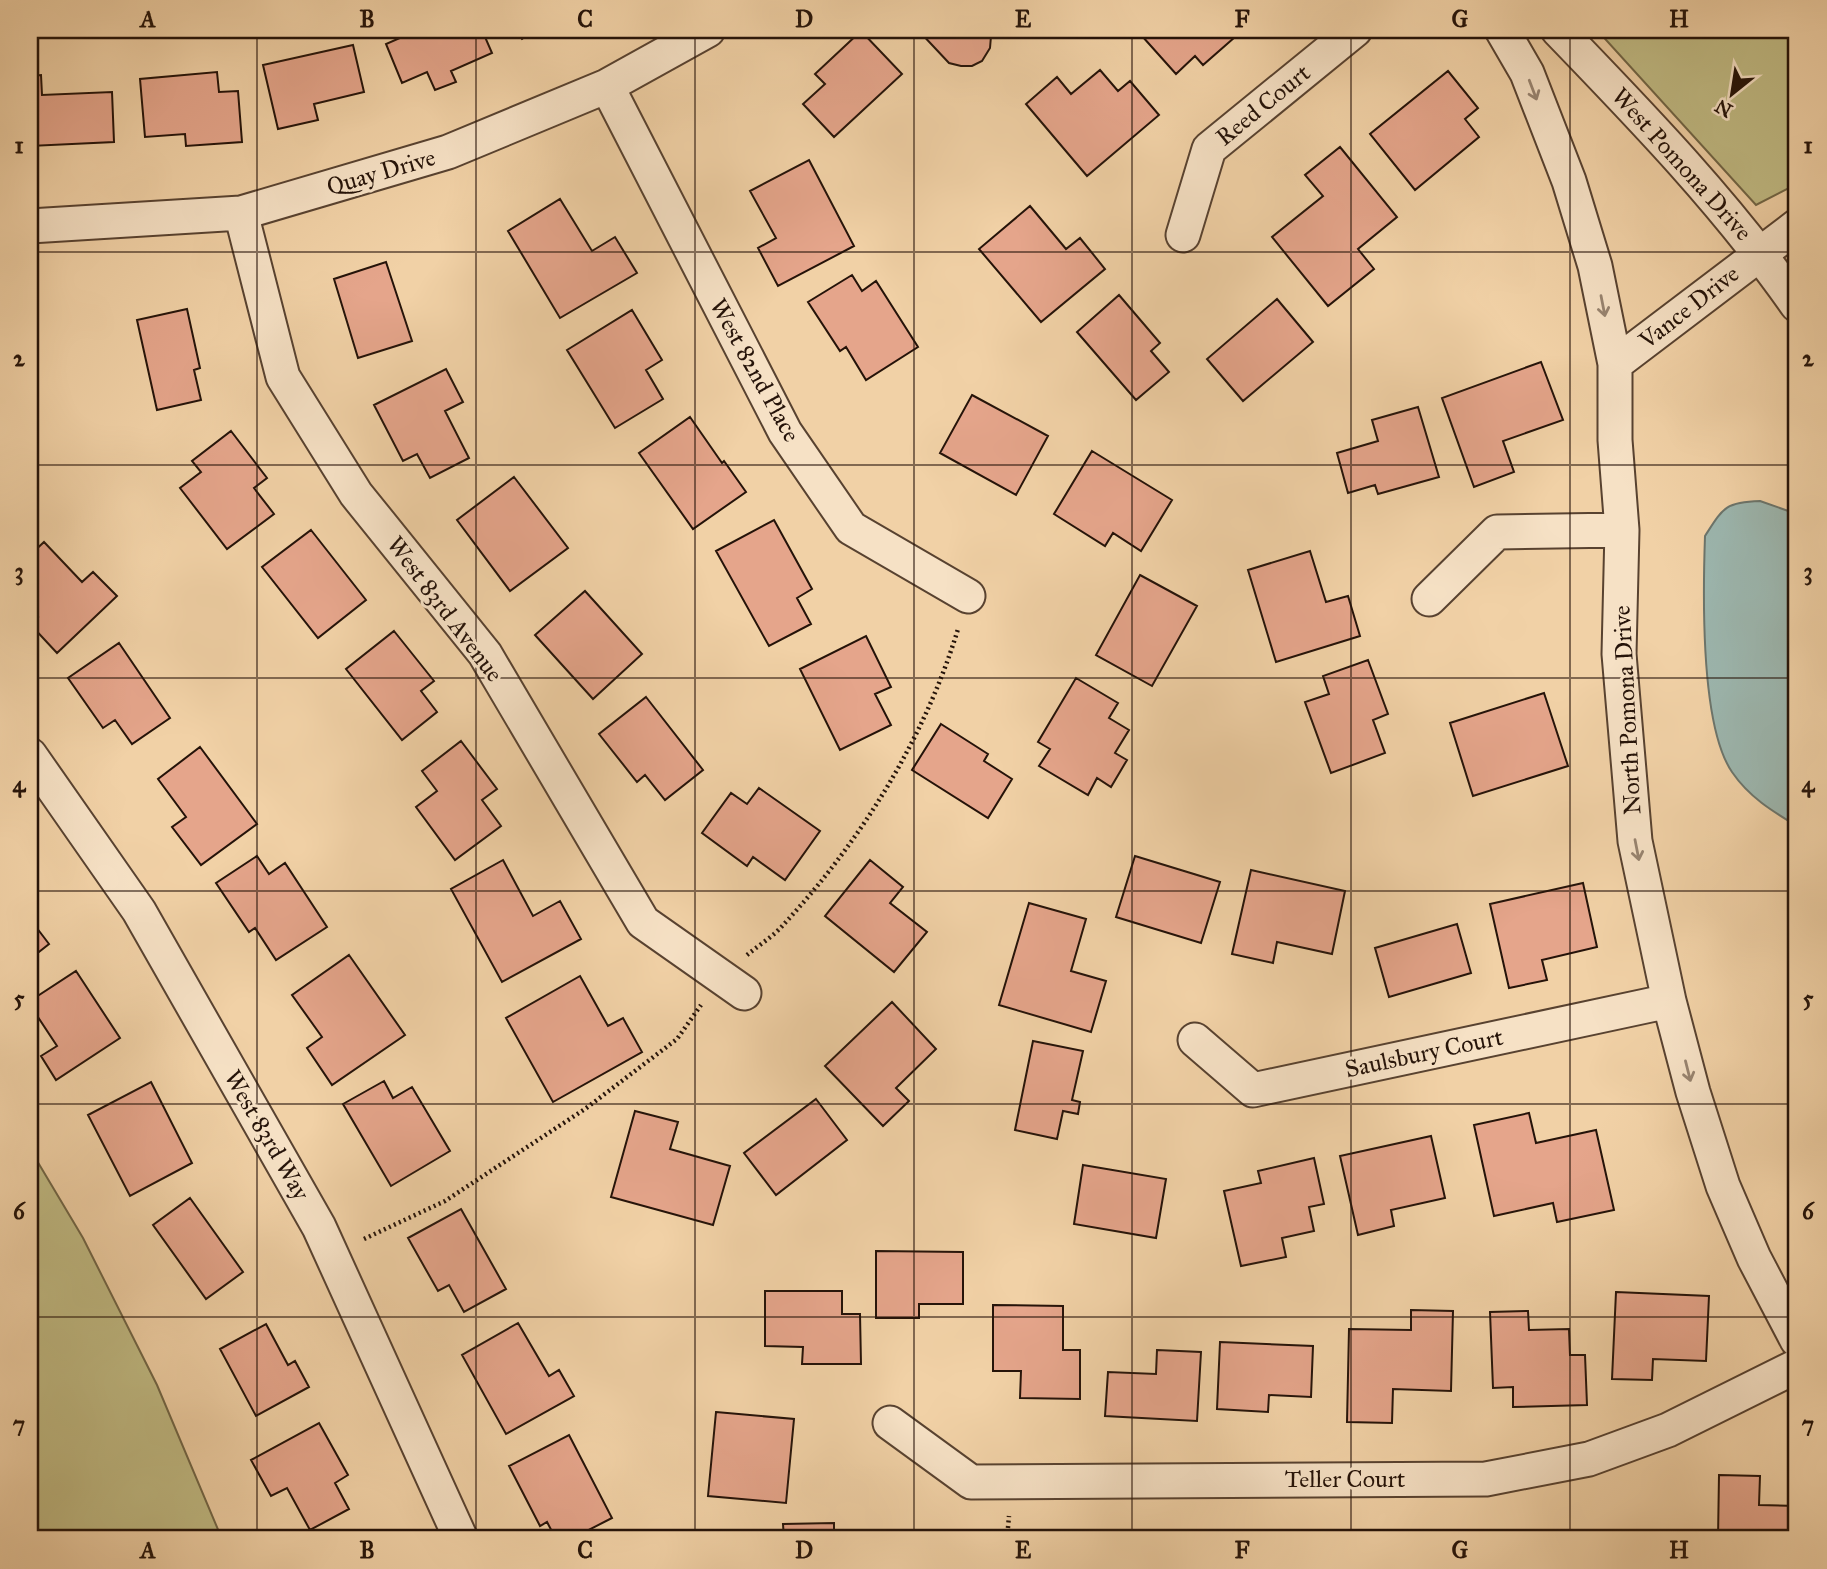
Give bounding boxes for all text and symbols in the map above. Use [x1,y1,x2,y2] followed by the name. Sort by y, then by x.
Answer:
[138,5,156,33] text: A
[359,5,375,33] text: B
[577,5,593,33] text: C
[795,5,813,33] text: D
[1015,5,1032,33] text: E
[1234,5,1250,33] text: F
[1452,5,1469,33] text: G
[1669,5,1689,33] text: H
[1210,58,1317,152] street label: Reed Court
[1698,60,1768,130] north arrow
[1528,79,1541,100] one-way arrow
[1605,81,1759,247] street label: West Pomona Drive
[1711,94,1736,122] text: N
[14,131,24,159] text: 1
[1803,131,1813,159] text: 1
[323,142,439,202] street label: Quay Drive
[1632,259,1745,356] street label: Vance Drive
[703,293,807,447] street label: West 82nd Place
[1596,294,1610,317] one-way arrow
[13,344,25,372] text: 2
[1802,344,1814,372] text: 2
[380,530,510,688] street label: West 83rd Avenue
[14,557,24,586] text: 3
[1803,557,1813,586] text: 3
[1607,605,1647,815] street label: North Pomona Drive
[13,770,27,798] text: 4
[1802,770,1816,798] text: 4
[1631,838,1645,861] one-way arrow
[14,984,25,1012] text: 5
[1803,984,1814,1012] text: 5
[1342,1022,1506,1084] street label: Saulsbury Court
[1682,1060,1695,1082] one-way arrow
[218,1065,317,1206] street label: West 83rd Way
[13,1197,26,1225] text: 6
[1802,1197,1815,1225] text: 6
[13,1410,25,1438] text: 7
[1802,1410,1814,1438] text: 7
[1285,1464,1406,1494] street label: Teller Court
[138,1536,156,1564] text: A
[359,1536,375,1564] text: B
[577,1536,593,1564] text: C
[795,1536,813,1564] text: D
[1015,1536,1032,1564] text: E
[1234,1536,1250,1564] text: F
[1452,1536,1469,1564] text: G
[1669,1536,1689,1564] text: H

